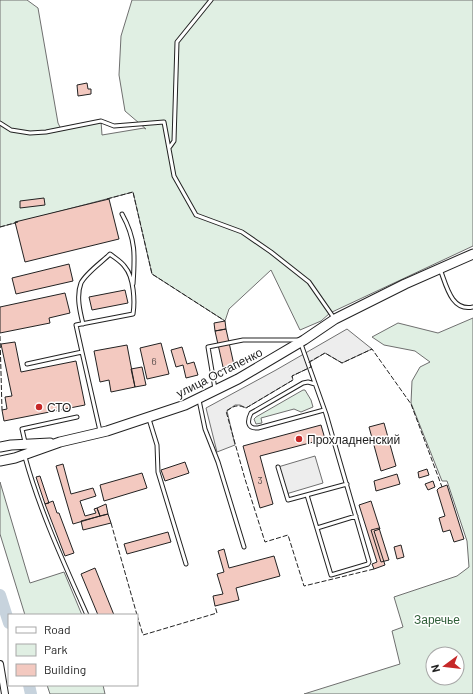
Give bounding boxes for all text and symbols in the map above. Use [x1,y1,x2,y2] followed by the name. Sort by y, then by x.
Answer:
[174,344,265,401] street label: улица Остапенко
[151,355,157,367] house number: 6
[47,400,71,414] place label: СТО
[34,402,44,412] marker: СТО
[307,432,400,447] place label: Прохладненский
[294,434,304,444] marker: Прохладненский
[257,474,263,486] house number: 3
[414,612,460,627] park label: Заречье
[8,614,138,686] legend
[44,622,71,636] text: Road
[44,642,68,656] text: Park
[425,646,465,686] north arrow
[44,662,86,676] text: Building
[428,663,442,674] text: N

